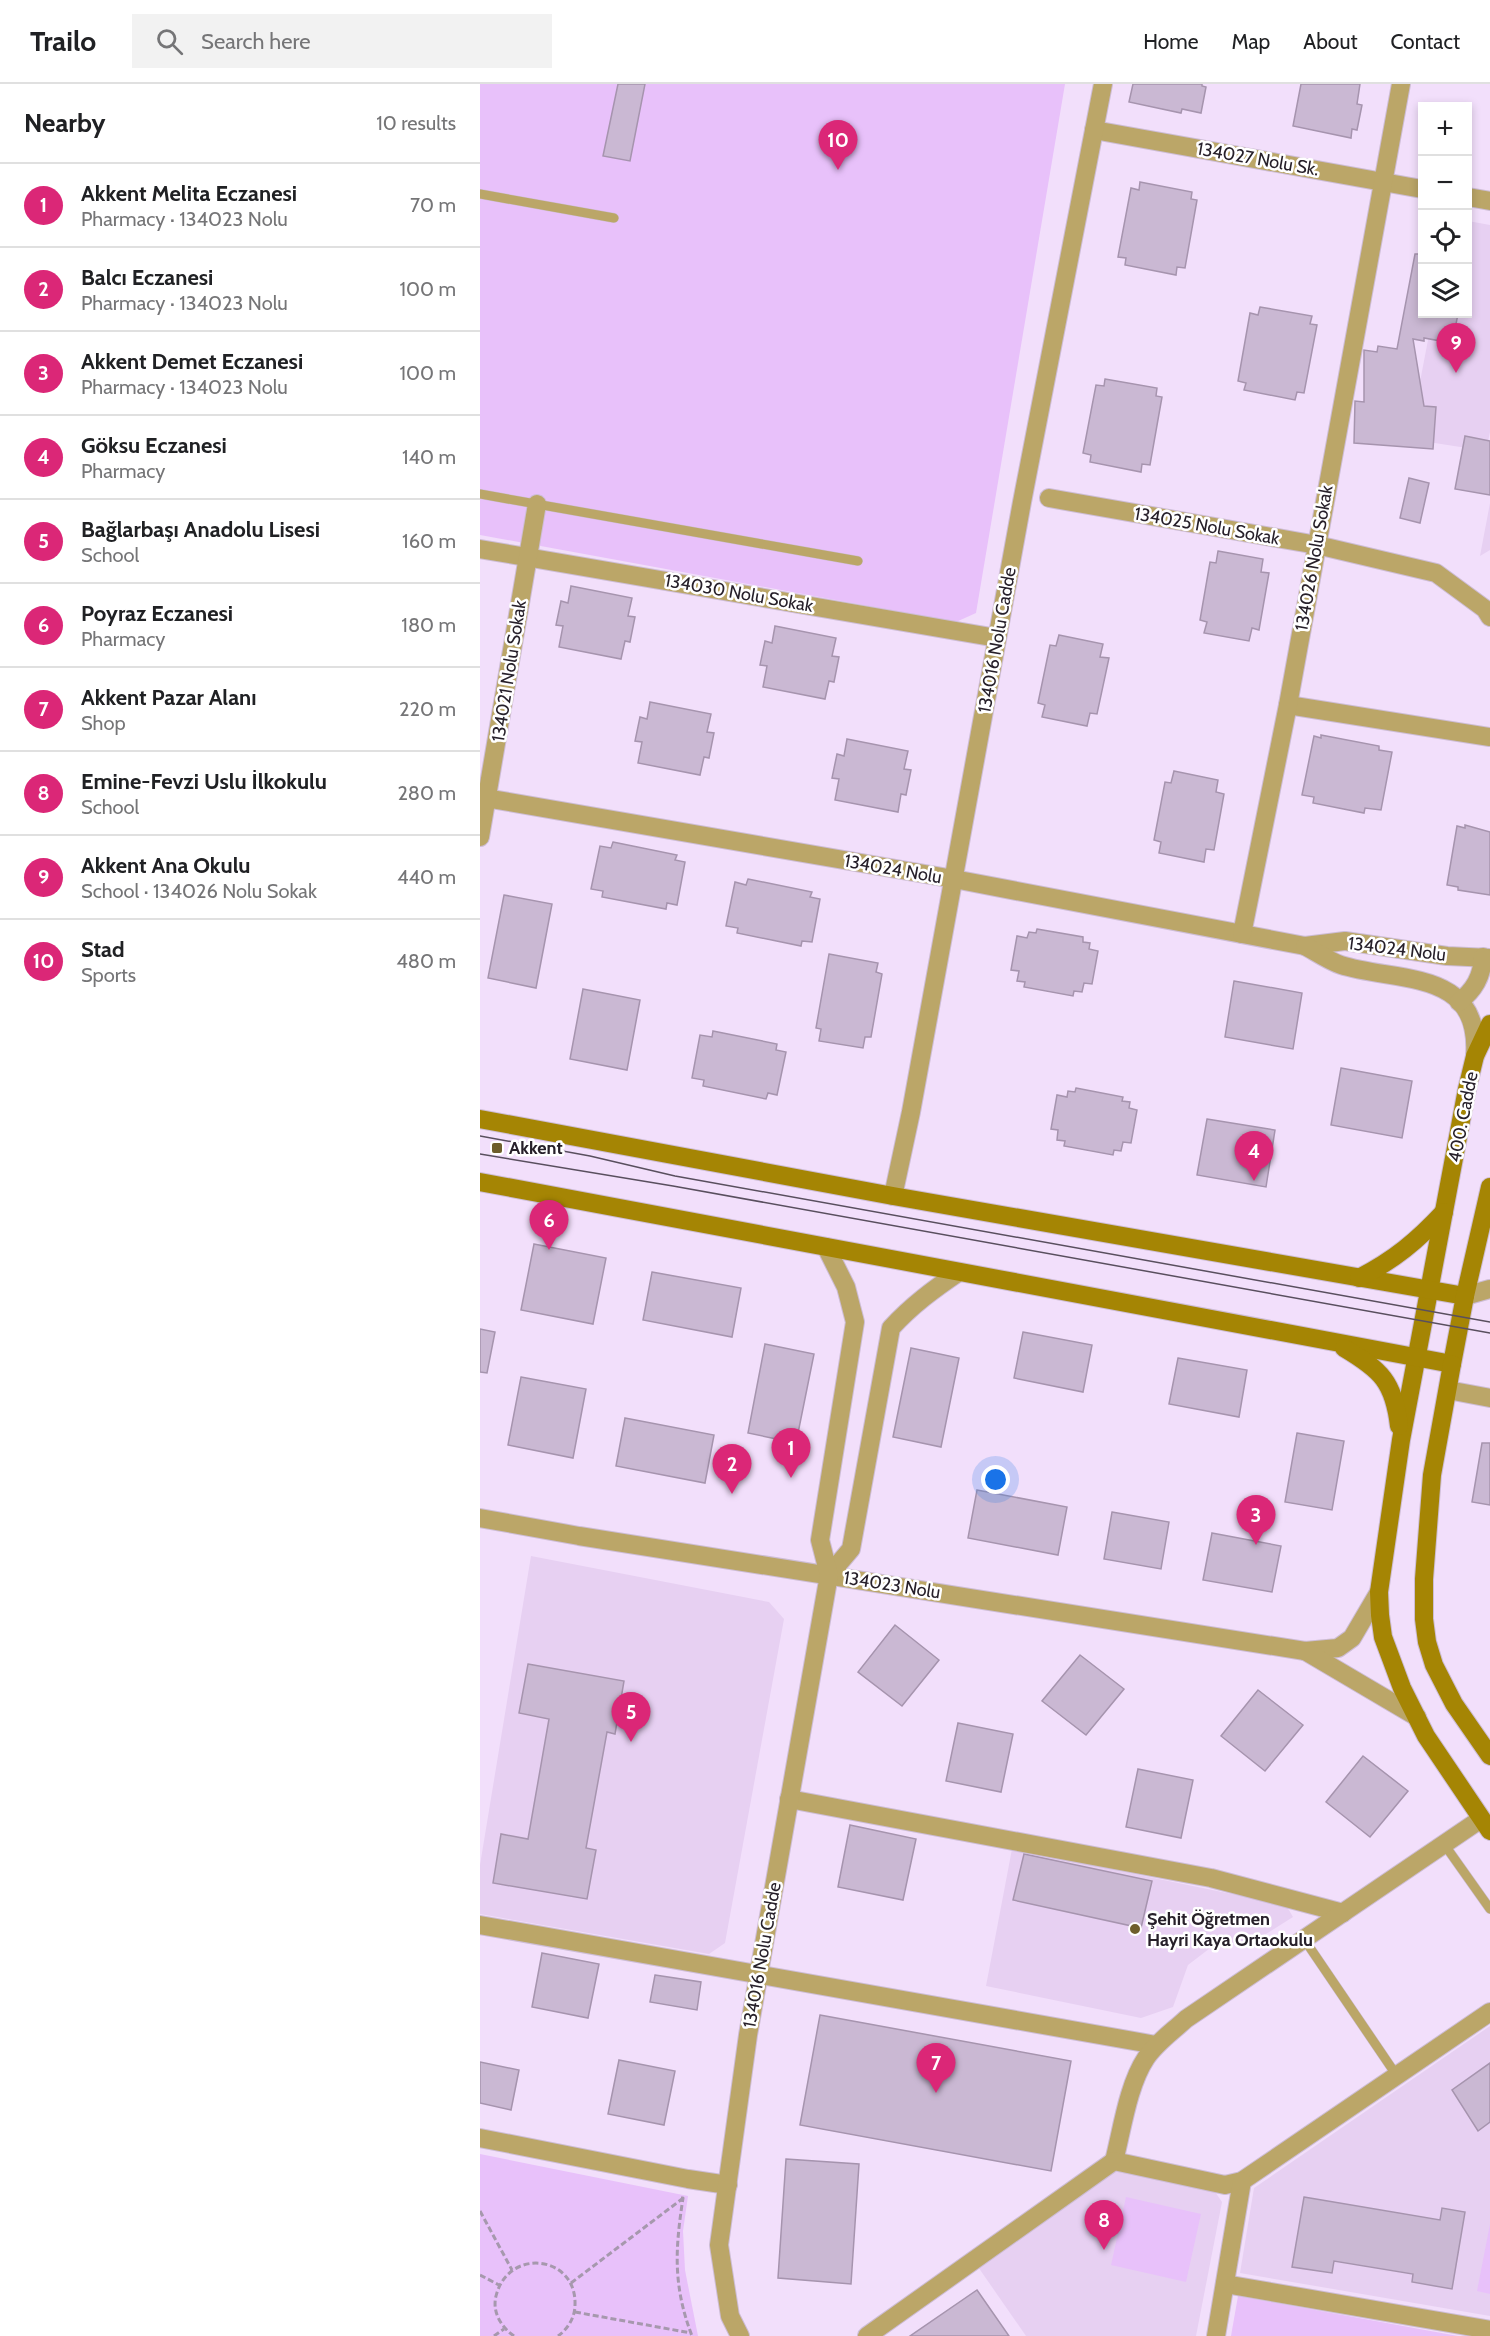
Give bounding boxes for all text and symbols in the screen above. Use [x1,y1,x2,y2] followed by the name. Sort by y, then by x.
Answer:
[132,14,552,68] search box
[30,24,96,58] text: Trailo
[153,25,186,58] icon: search
[201,28,310,55] text: Search here
[1143,29,1199,54] text: Home
[1232,29,1270,54] text: Map
[1303,29,1357,54] text: About
[1390,29,1460,54] text: Contact
[1418,102,1472,318] map controls
[1418,102,1472,156] button: +
[24,107,105,139] text: Nearby
[376,111,456,135] text: 10 results
[818,120,858,170] pin: 10
[1195,137,1321,181] street label: 134027 Nolu Sk.
[1418,156,1472,210] button: −
[81,180,297,207] text: Akkent Melita Eczanesi
[40,193,47,217] text: 1
[410,193,456,217] text: 70 m
[81,207,288,231] text: Pharmacy · 134023 Nolu
[1418,210,1472,264] button: locate
[81,264,213,291] text: Balcı Eczanesi
[1418,264,1472,318] button: layers
[38,277,49,301] text: 2
[400,277,456,301] text: 100 m
[81,291,288,315] text: Pharmacy · 134023 Nolu
[1436,324,1476,373] pin: 9
[81,348,303,375] text: Akkent Demet Eczanesi
[38,361,49,385] text: 3
[400,361,456,385] text: 100 m
[81,375,288,399] text: Pharmacy · 134023 Nolu
[81,432,227,459] text: Göksu Eczanesi
[37,445,50,469] text: 4
[402,445,456,469] text: 140 m
[81,459,165,483] text: Pharmacy
[1290,483,1338,633] street label: 134026 Nolu Sokak
[1133,502,1282,550] street label: 134025 Nolu Sokak
[81,516,320,543] text: Bağlarbaşı Anadolu Lisesi
[38,529,49,553] text: 5
[402,529,456,553] text: 160 m
[81,543,139,567] text: School
[973,565,1021,715] street label: 134016 Nolu Cadde
[663,569,816,617] street label: 134030 Nolu Sokak
[487,598,531,743] street label: 134021 Nolu Sokak
[81,600,233,627] text: Poyraz Eczanesi
[38,613,49,637] text: 6
[401,613,456,637] text: 180 m
[81,627,165,651] text: Pharmacy
[81,684,257,711] text: Akkent Pazar Alanı
[38,697,49,721] text: 7
[399,697,456,721] text: 220 m
[81,711,126,735] text: Shop
[81,768,327,795] text: Emine-Fevzi Uslu İlkokulu
[37,781,50,805] text: 8
[397,781,456,805] text: 280 m
[81,795,139,819] text: School
[843,850,943,888] street label: 134024 Nolu
[81,852,251,879] text: Akkent Ana Okulu
[38,865,49,889] text: 9
[397,865,456,889] text: 440 m
[81,879,317,903] text: School · 134026 Nolu Sokak
[1347,932,1447,966] street label: 134024 Nolu
[81,936,125,963] text: Stad
[33,949,54,973] text: 10
[396,949,456,973] text: 480 m
[81,963,136,987] text: Sports
[1443,1070,1483,1164] street label: 400. Cadde
[1234,1132,1274,1181] pin: 4
[509,1137,563,1159] place label: Akkent
[490,1141,504,1155] marker: Akkent
[530,1200,568,1250] pin: 6
[772,1428,810,1478] pin: 1
[712,1444,752,1494] pin: 2
[981,1465,1010,1494] your location
[1236,1496,1276,1545] pin: 3
[842,1566,942,1604] street label: 134023 Nolu
[612,1692,650,1742] pin: 5
[738,1880,786,2030] street label: 134016 Nolu Cadde
[1147,1908,1313,1951] place label: Şehit Öğretmen Hayri Kaya Ortaokulu
[1128,1922,1142,1936] marker: Şehit Öğretmen Hayri Kaya Ortaokulu
[916,2044,956,2093] pin: 7
[1084,2200,1124,2250] pin: 8

